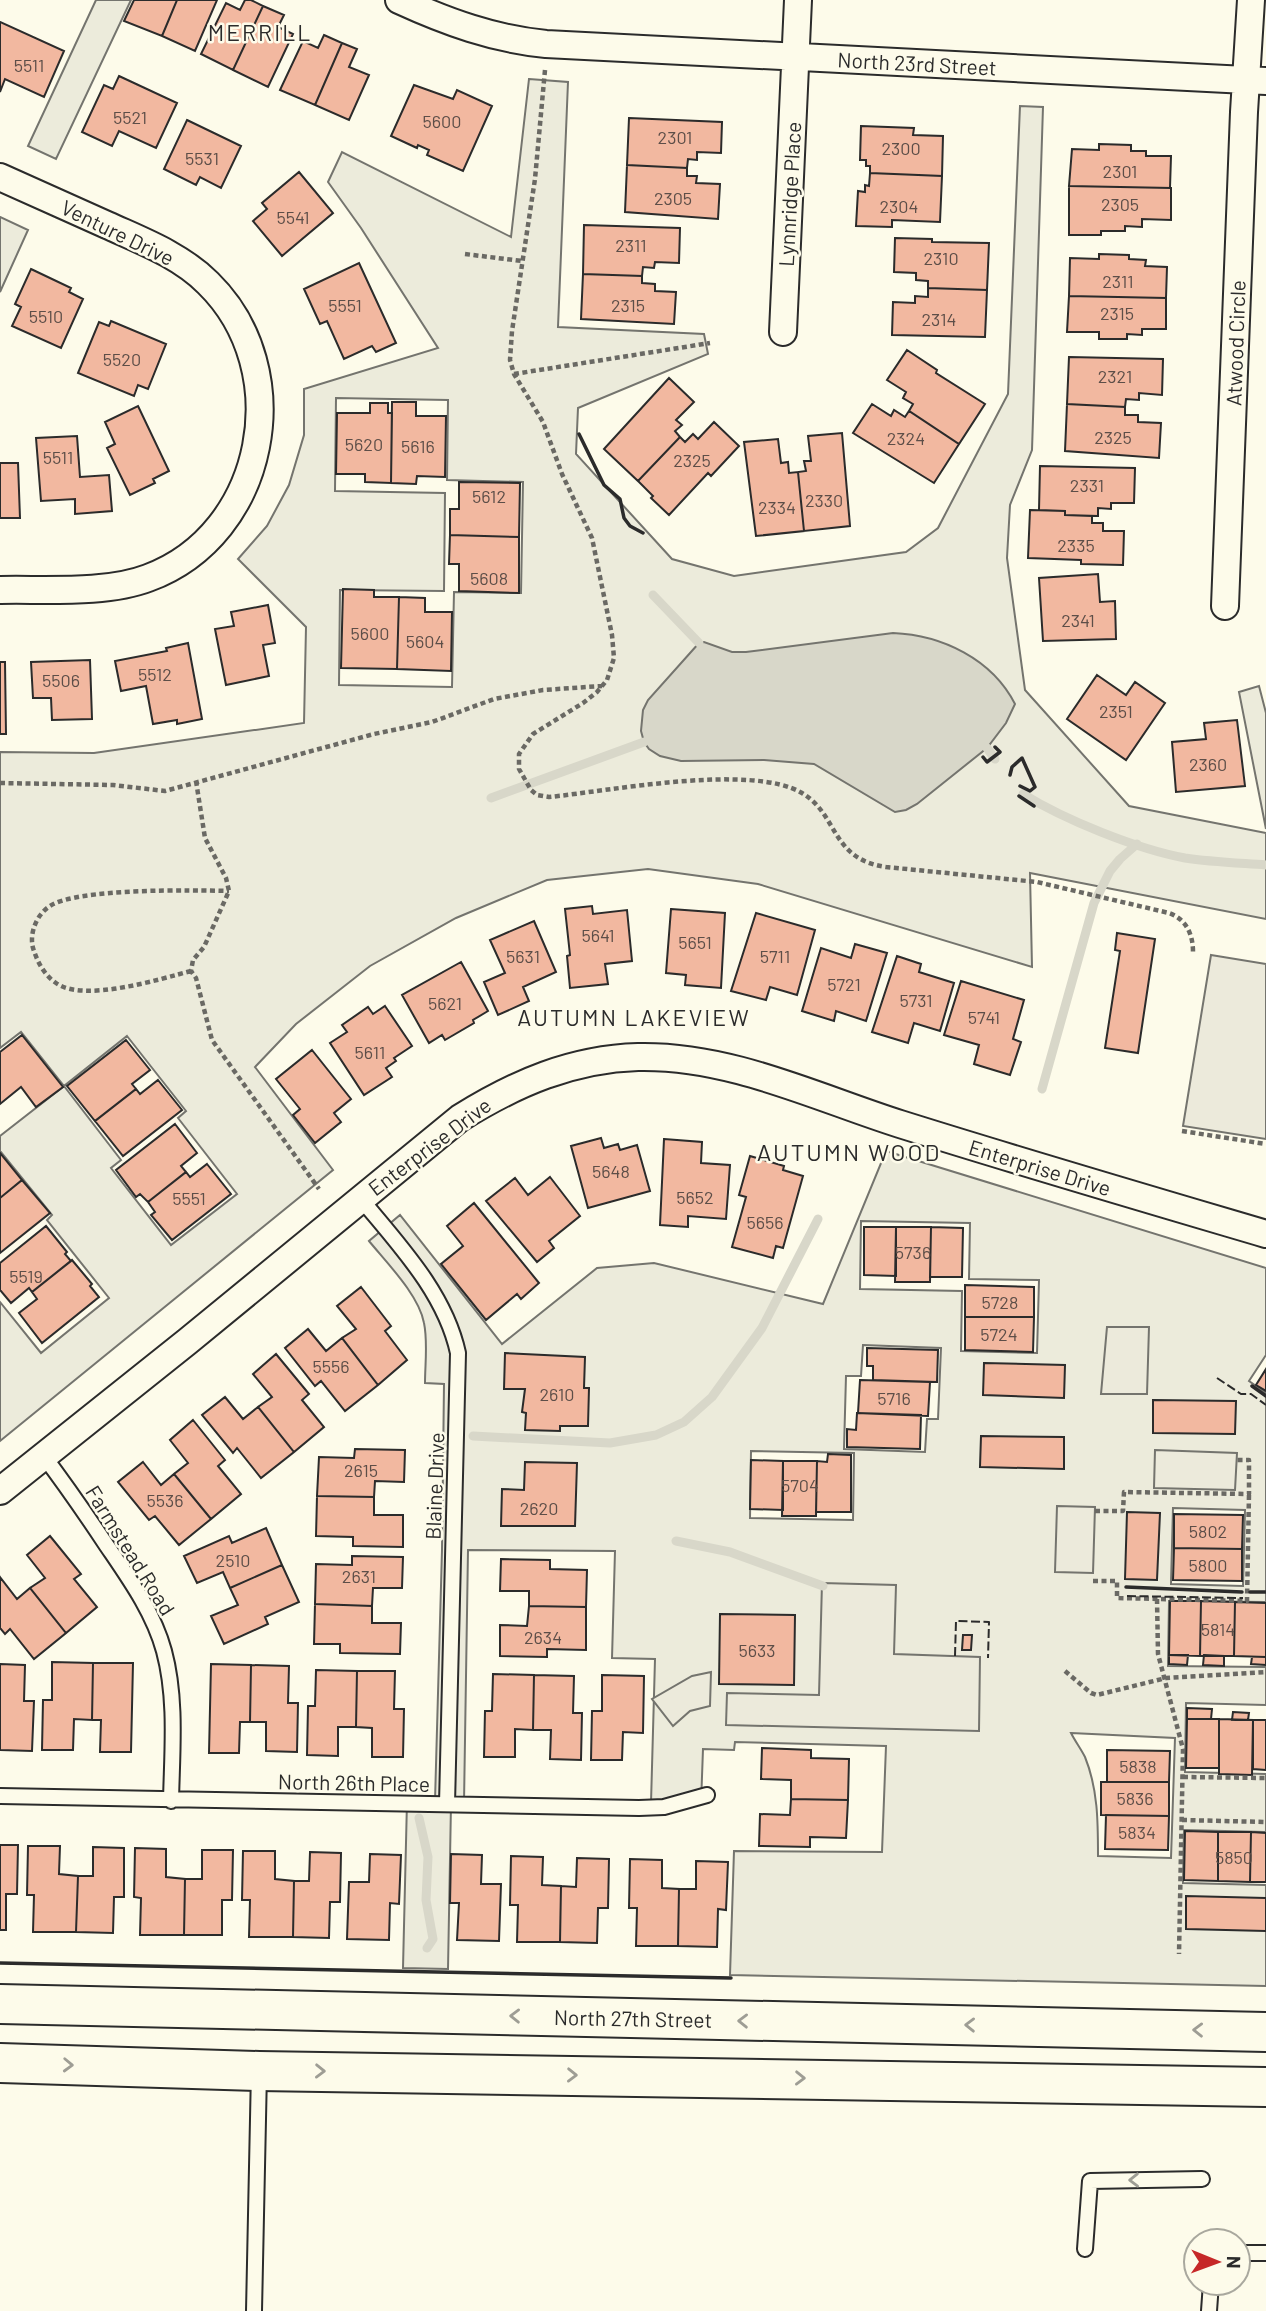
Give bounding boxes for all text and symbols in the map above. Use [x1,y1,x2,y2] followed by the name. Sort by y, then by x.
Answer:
[208,18,312,46] district label: MERRILL
[837,46,997,80] street label: North 23rd Street
[14,54,44,76] house number: 5511
[113,106,147,128] house number: 5521
[423,110,461,132] house number: 5600
[773,121,805,267] street label: Lynnridge Place
[658,126,692,148] house number: 2301
[881,137,921,159] house number: 2300
[185,147,219,169] house number: 5531
[1103,160,1137,182] house number: 2301
[654,187,692,209] house number: 2305
[1101,193,1139,215] house number: 2305
[57,194,179,270] street label: Venture Drive
[880,195,918,217] house number: 2304
[276,206,310,228] house number: 5541
[615,234,647,256] house number: 2311
[923,247,959,269] house number: 2310
[1102,270,1134,292] house number: 2311
[1220,280,1250,406] street label: Atwood Circle
[328,294,362,316] house number: 5551
[611,294,645,316] house number: 2315
[1100,302,1134,324] house number: 2315
[29,305,63,327] house number: 5510
[922,308,956,330] house number: 2314
[103,348,141,370] house number: 5520
[1098,365,1132,387] house number: 2321
[1094,426,1132,448] house number: 2325
[887,427,925,449] house number: 2324
[345,433,383,455] house number: 5620
[401,435,435,457] house number: 5616
[43,446,73,468] house number: 5511
[673,449,711,471] house number: 2325
[1070,474,1104,496] house number: 2331
[472,485,506,507] house number: 5612
[805,489,843,511] house number: 2330
[758,496,796,518] house number: 2334
[1057,534,1095,556] house number: 2335
[470,567,508,589] house number: 5608
[1061,609,1095,631] house number: 2341
[351,622,389,644] house number: 5600
[406,630,444,652] house number: 5604
[138,663,172,685] house number: 5512
[42,669,80,691] house number: 5506
[1099,700,1133,722] house number: 2351
[1189,753,1227,775] house number: 2360
[581,924,615,946] house number: 5641
[678,931,712,953] house number: 5651
[506,945,540,967] house number: 5631
[760,945,790,967] house number: 5711
[827,973,861,995] house number: 5721
[899,989,933,1011] house number: 5731
[428,992,462,1014] house number: 5621
[517,1003,751,1031] district label: AUTUMN LAKEVIEW
[968,1006,1000,1028] house number: 5741
[355,1041,385,1063] house number: 5611
[363,1092,495,1200] street label: Enterprise Drive
[966,1134,1114,1200] street label: Enterprise Drive
[757,1137,941,1166] district label: AUTUMN WOOD
[592,1160,630,1182] house number: 5648
[676,1186,714,1208] house number: 5652
[172,1187,206,1209] house number: 5551
[746,1211,784,1233] house number: 5656
[895,1241,931,1263] house number: 5736
[9,1265,43,1287] house number: 5519
[982,1291,1018,1313] house number: 5728
[980,1323,1018,1345] house number: 5724
[312,1355,350,1377] house number: 5556
[539,1383,575,1405] house number: 2610
[877,1387,911,1409] house number: 5716
[420,1432,448,1540] street label: Blaine Drive
[344,1459,378,1481] house number: 2615
[781,1474,819,1496] house number: 5704
[81,1480,181,1620] street label: Farmstead Road
[146,1489,184,1511] house number: 5536
[520,1497,558,1519] house number: 2620
[1189,1520,1227,1542] house number: 5802
[216,1549,250,1571] house number: 2510
[1189,1554,1227,1576] house number: 5800
[342,1565,376,1587] house number: 2631
[1201,1618,1235,1640] house number: 5814
[524,1626,562,1648] house number: 2634
[738,1639,776,1661] house number: 5633
[1119,1755,1157,1777] house number: 5838
[278,1768,430,1796] street label: North 26th Place
[1116,1787,1154,1809] house number: 5836
[1118,1821,1156,1843] house number: 5834
[1215,1846,1253,1868] house number: 5850
[554,2004,712,2032] street label: North 27th Street
[510,2008,520,2024] one-way arrow
[737,2013,748,2028] one-way arrow
[965,2017,975,2033] one-way arrow
[1192,2023,1203,2038] one-way arrow
[63,2058,74,2073] one-way arrow
[315,2064,326,2079] one-way arrow
[567,2067,578,2083] one-way arrow
[795,2070,805,2086] one-way arrow
[1128,2172,1139,2188] one-way arrow
[1182,2227,1252,2297] north arrow
[1223,2256,1246,2269] text: N

